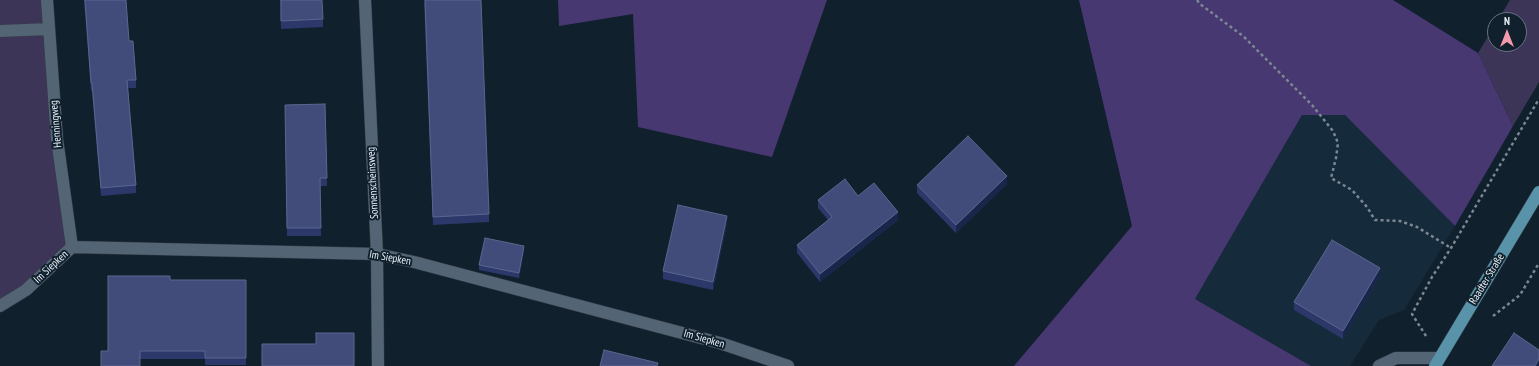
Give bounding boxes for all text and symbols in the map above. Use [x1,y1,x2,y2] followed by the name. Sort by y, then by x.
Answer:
[1487,12,1527,52] north arrow
[1504,14,1510,28] text: N
[47,100,65,148] street label: Henningweg
[365,147,381,219] street label: Sonnenscheinsweg
[31,248,71,286] street label: Im Siepken
[368,248,412,268] street label: Im Siepken
[1467,251,1507,307] street label: Raadter Straße
[682,327,726,351] street label: Im Siepken

